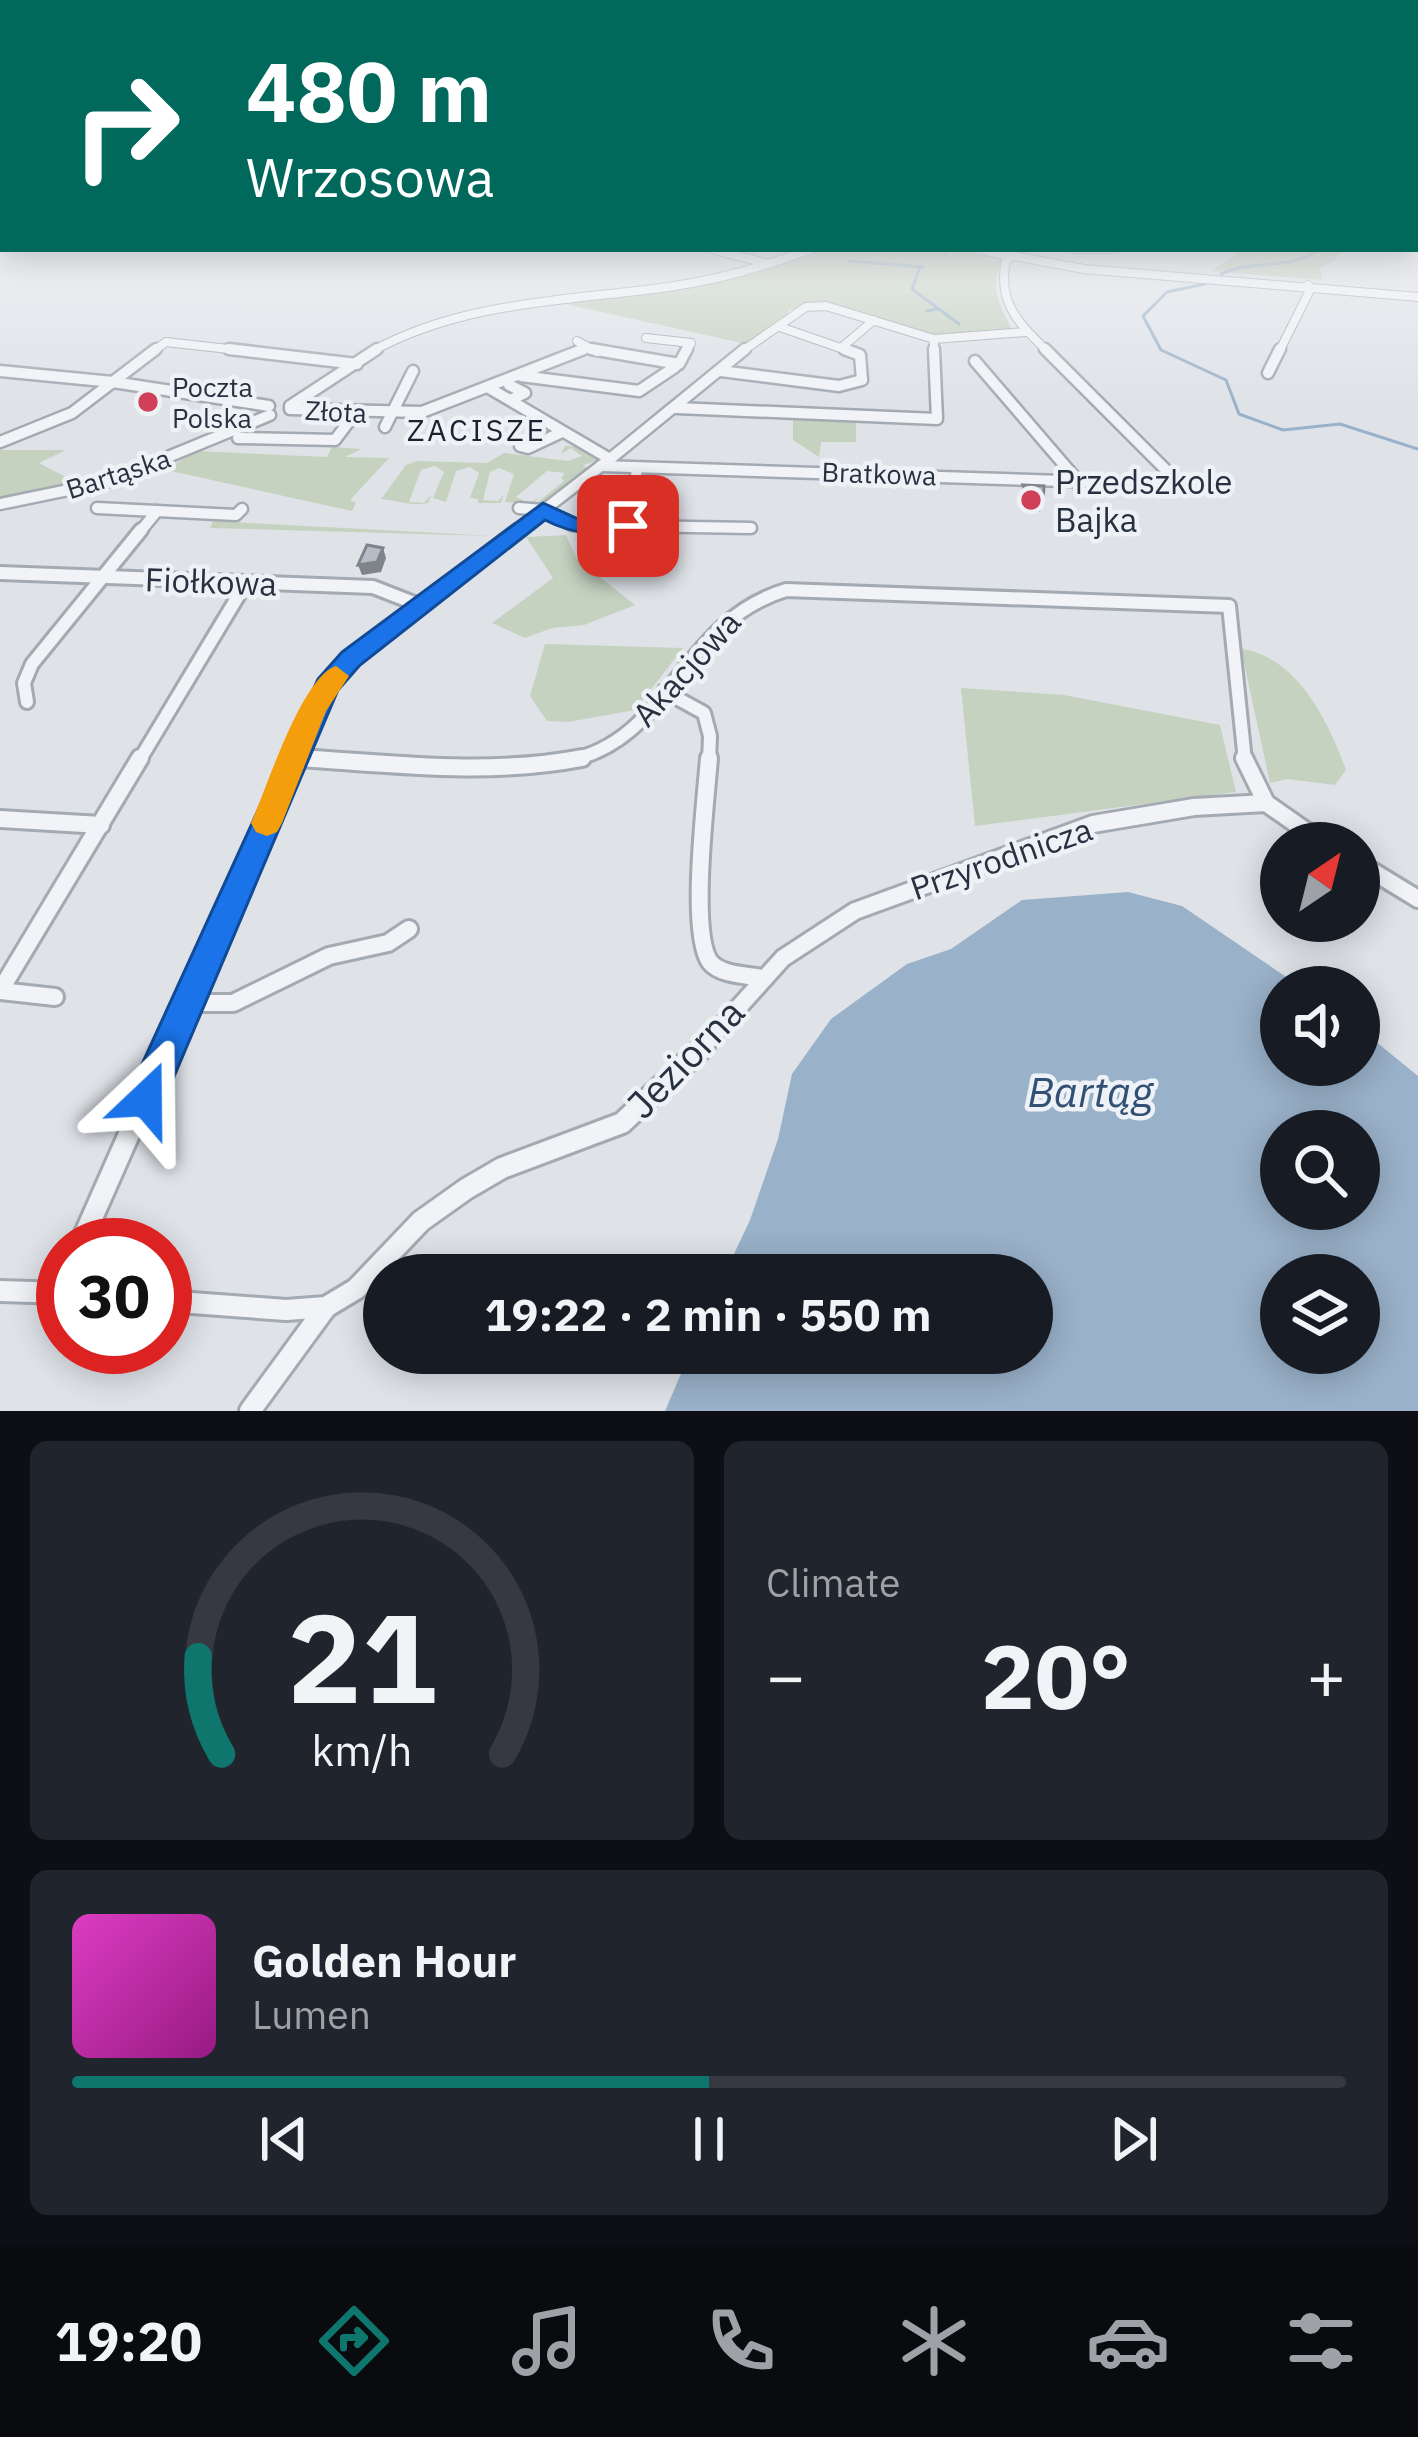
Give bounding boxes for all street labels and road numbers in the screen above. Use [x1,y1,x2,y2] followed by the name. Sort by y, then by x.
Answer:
[304,392,368,430] street label: Złota
[61,440,175,506] street label: Bartąska
[821,454,937,492] street label: Bratkowa
[144,557,278,605] street label: Fiołkowa
[623,601,749,735] street label: Akacjowa
[904,807,1098,909] street label: Przyrodnicza
[615,987,755,1129] street label: Jeziorna

